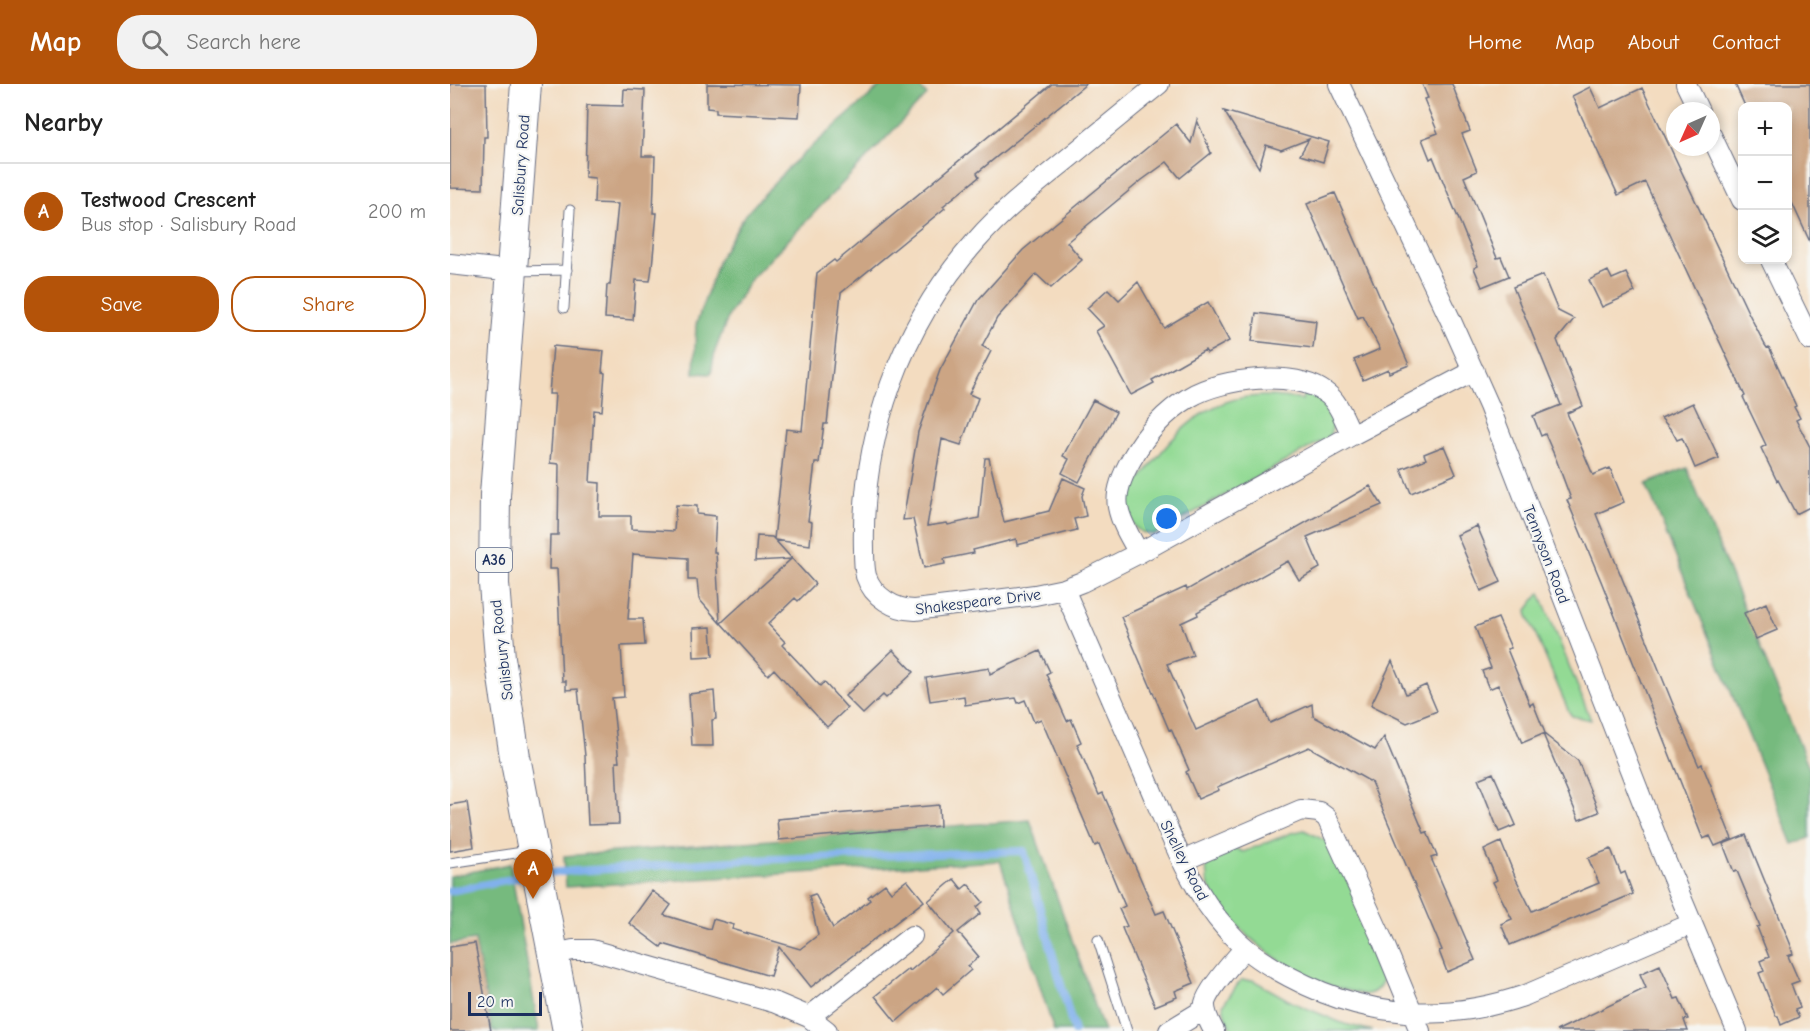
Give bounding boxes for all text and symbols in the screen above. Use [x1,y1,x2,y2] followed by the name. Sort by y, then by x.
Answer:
[117,15,537,69] search box
[30,26,81,58] text: Map
[138,26,171,59] icon: search
[186,29,301,55] text: Search here
[1468,30,1522,54] text: Home
[1555,30,1595,54] text: Map
[1628,30,1679,54] text: About
[1712,30,1780,54] text: Contact
[1666,102,1720,156] north arrow
[1738,102,1792,264] map controls
[1738,102,1792,156] button: +
[24,108,103,138] text: Nearby
[508,114,533,216] street label: Salisbury Road
[1738,156,1792,210] button: −
[81,187,256,213] text: Testwood Crescent
[38,200,49,223] text: A
[368,200,426,223] text: 200 m
[1738,210,1792,264] button: layers
[81,213,296,236] text: Bus stop · Salisbury Road
[24,276,219,332] button: Save
[231,276,426,332] button: Share
[1519,503,1573,606] street label: Tennyson Road
[1152,504,1181,533] your location
[476,548,512,572] road number: A36
[914,585,1042,619] street label: Shakespeare Drive
[487,599,517,701] street label: Salisbury Road
[1156,817,1212,904] street label: Shelley Road
[514,850,553,899] pin: A
[468,989,542,1016] scale bar
[477,993,514,1011] text: 20 m

